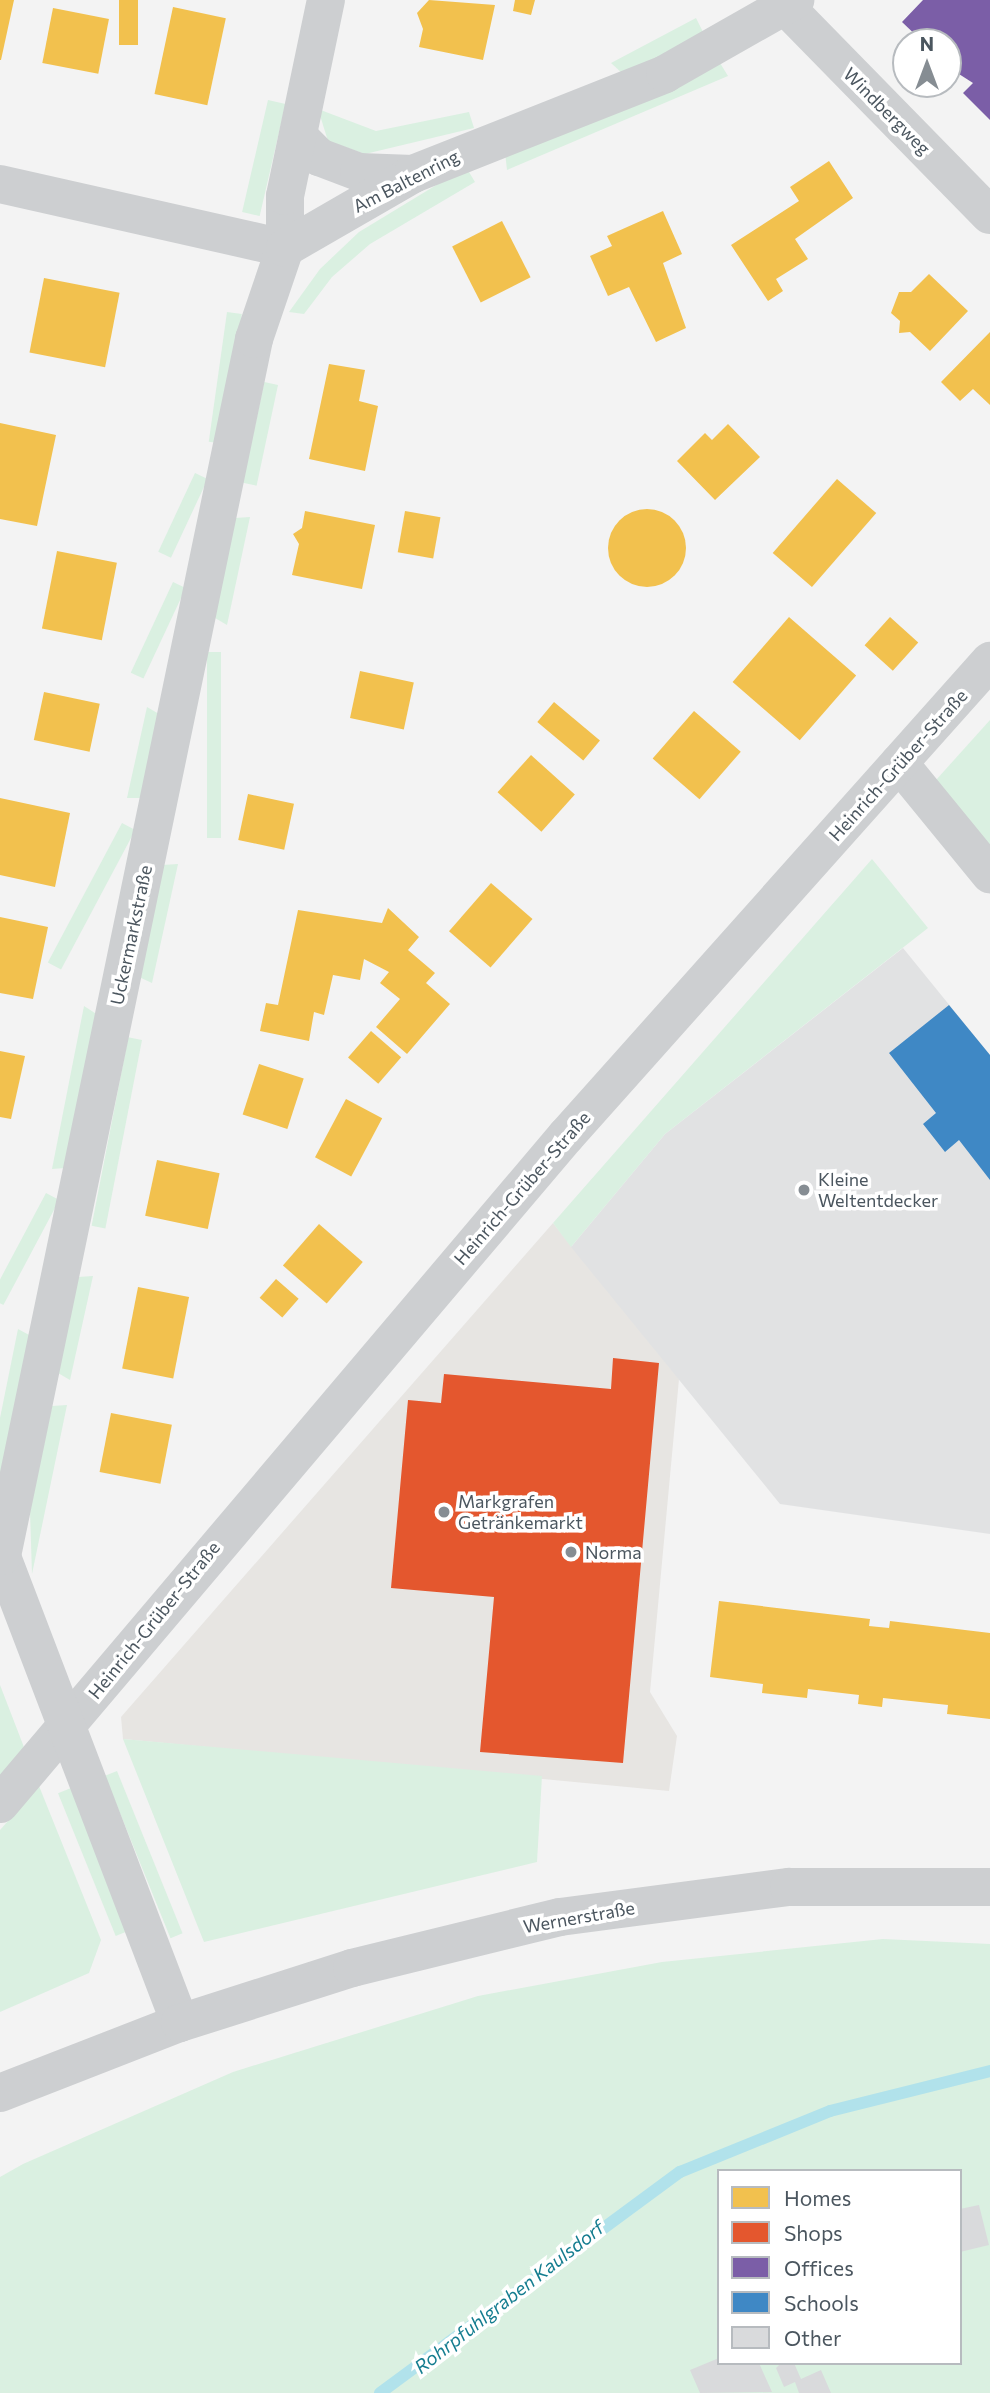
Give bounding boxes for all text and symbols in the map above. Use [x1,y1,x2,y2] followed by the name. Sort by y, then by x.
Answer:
[892,28,962,98] north arrow
[920,32,934,55] text: N
[839,63,935,159] street label: Windbergweg
[349,145,463,217] street label: Am Baltenring
[824,685,972,845] street label: Heinrich-Grüber-Straße
[106,863,156,1007] street label: Uckermarkstraße
[449,1107,595,1269] street label: Heinrich-Grüber-Straße
[818,1169,938,1212] place label: Kleine Weltentdecker
[796,1182,812,1198] marker: Kleine Weltentdecker
[458,1491,583,1534] place label: Markgrafen Getränkemarkt
[436,1504,452,1520] marker: Markgrafen Getränkemarkt
[84,1537,224,1703] street label: Heinrich-Grüber-Straße
[585,1541,642,1563] place label: Norma
[563,1544,579,1560] marker: Norma
[522,1897,636,1937] street label: Wernerstraße
[717,2169,962,2365] legend
[784,2185,851,2210] text: Homes
[410,2216,608,2378] water label: Rohrpfuhlgraben Kaulsdorf
[784,2220,843,2245] text: Shops
[784,2255,854,2280] text: Offices
[784,2290,859,2315] text: Schools
[784,2325,841,2350] text: Other

